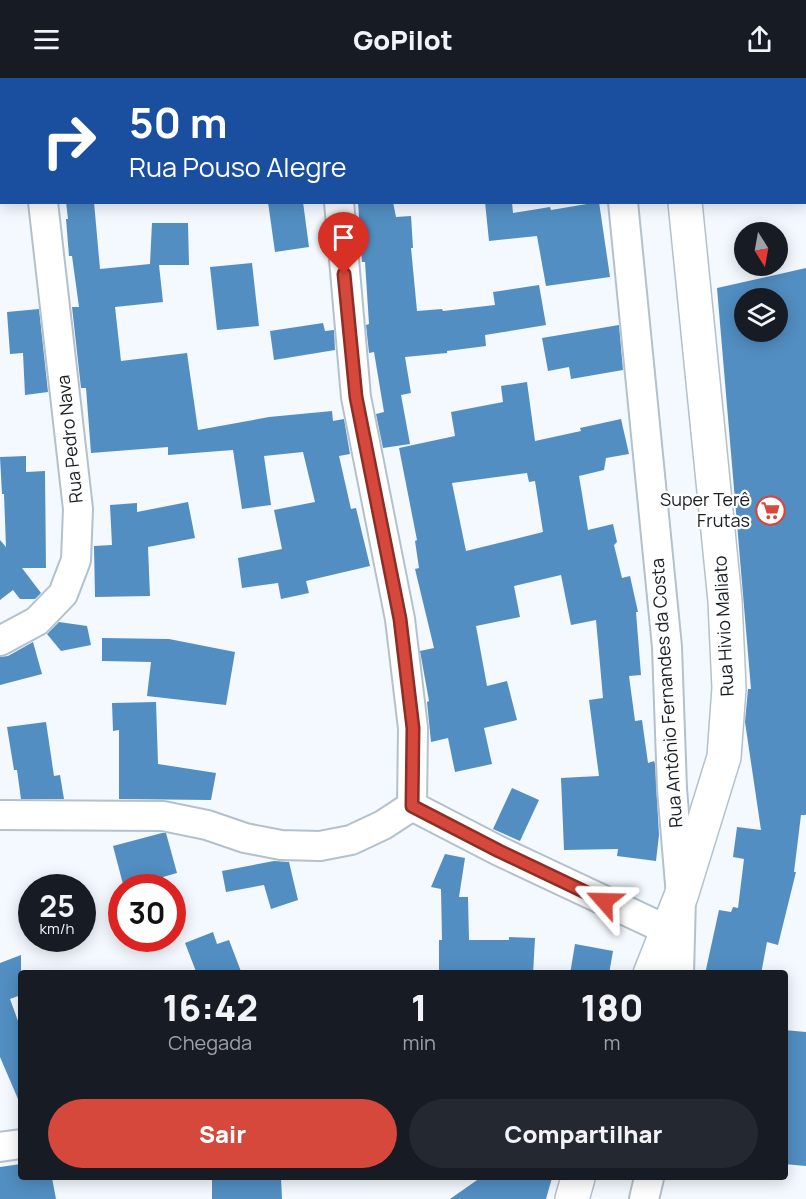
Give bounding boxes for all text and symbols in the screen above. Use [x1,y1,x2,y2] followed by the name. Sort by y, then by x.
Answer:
[353,21,453,58] text: GoPilot
[30,23,63,56] icon: menu
[743,23,776,56] icon: share
[129,93,227,151] text: 50 m
[30,102,108,180] icon: right
[129,148,347,185] text: Rua Pouso Alegre
[318,212,369,274] pin
[327,221,360,254] icon: arrive
[734,222,788,276] north arrow
[734,222,788,342] map controls
[734,288,788,342] button: layers
[50,374,88,504] street label: Rua Pedro Nava
[660,487,750,532] place label: Super Terê Frutas
[755,494,787,526] supermarket icon: Super Terê Frutas
[707,555,739,697] street label: Rua Hivio Maliato
[645,558,687,829] street label: Rua Antônio Fernandes da Costa
[572,869,636,933] position arrow
[108,874,186,952] speed limit sign: 30
[39,885,75,926] text: 25
[40,918,74,939] text: km/h
[162,983,258,1032] text: 16:42
[411,983,427,1032] text: 1
[580,983,644,1032] text: 180
[168,1029,252,1056] text: Chegada
[402,1029,436,1056] text: min
[603,1029,620,1056] text: m
[48,1099,397,1168] button: Sair
[409,1099,758,1168] button: Compartilhar

